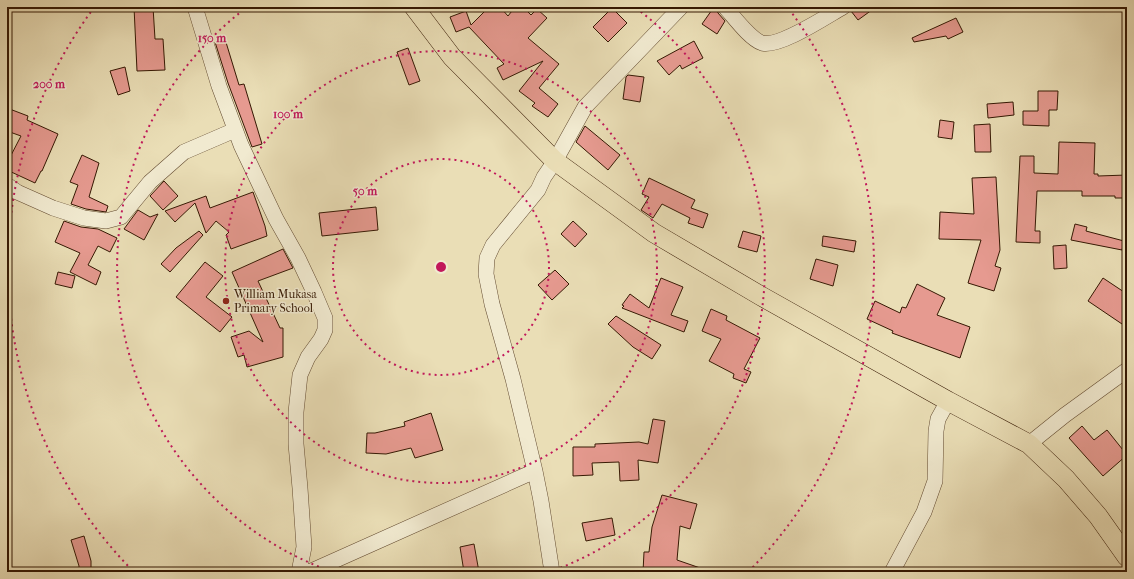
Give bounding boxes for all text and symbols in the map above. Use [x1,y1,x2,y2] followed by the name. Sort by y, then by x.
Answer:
[198,31,227,45] text: 150 m
[33,77,66,91] text: 200 m
[273,107,304,121] text: 100 m
[353,184,378,198] text: 50 m
[434,260,448,274] centre of rings
[233,287,317,315] place label: William Mukasa Primary School
[221,296,231,306] marker: William Mukasa Primary School

